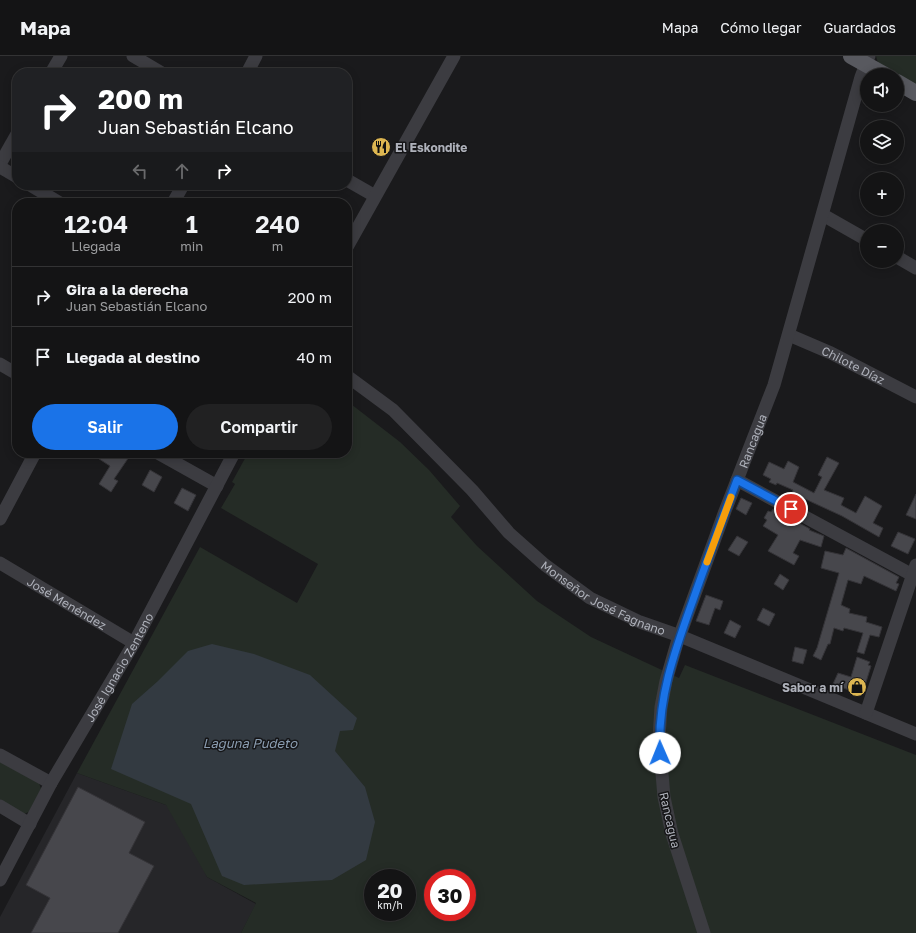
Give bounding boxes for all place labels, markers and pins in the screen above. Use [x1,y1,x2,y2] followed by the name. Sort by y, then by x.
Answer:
[370,136,392,158] restaurant icon: El Eskondite
[395,140,467,155] place label: El Eskondite
[774,492,808,526] pin
[846,676,868,698] shop icon: Sabor a mí
[782,680,845,695] place label: Sabor a mí

